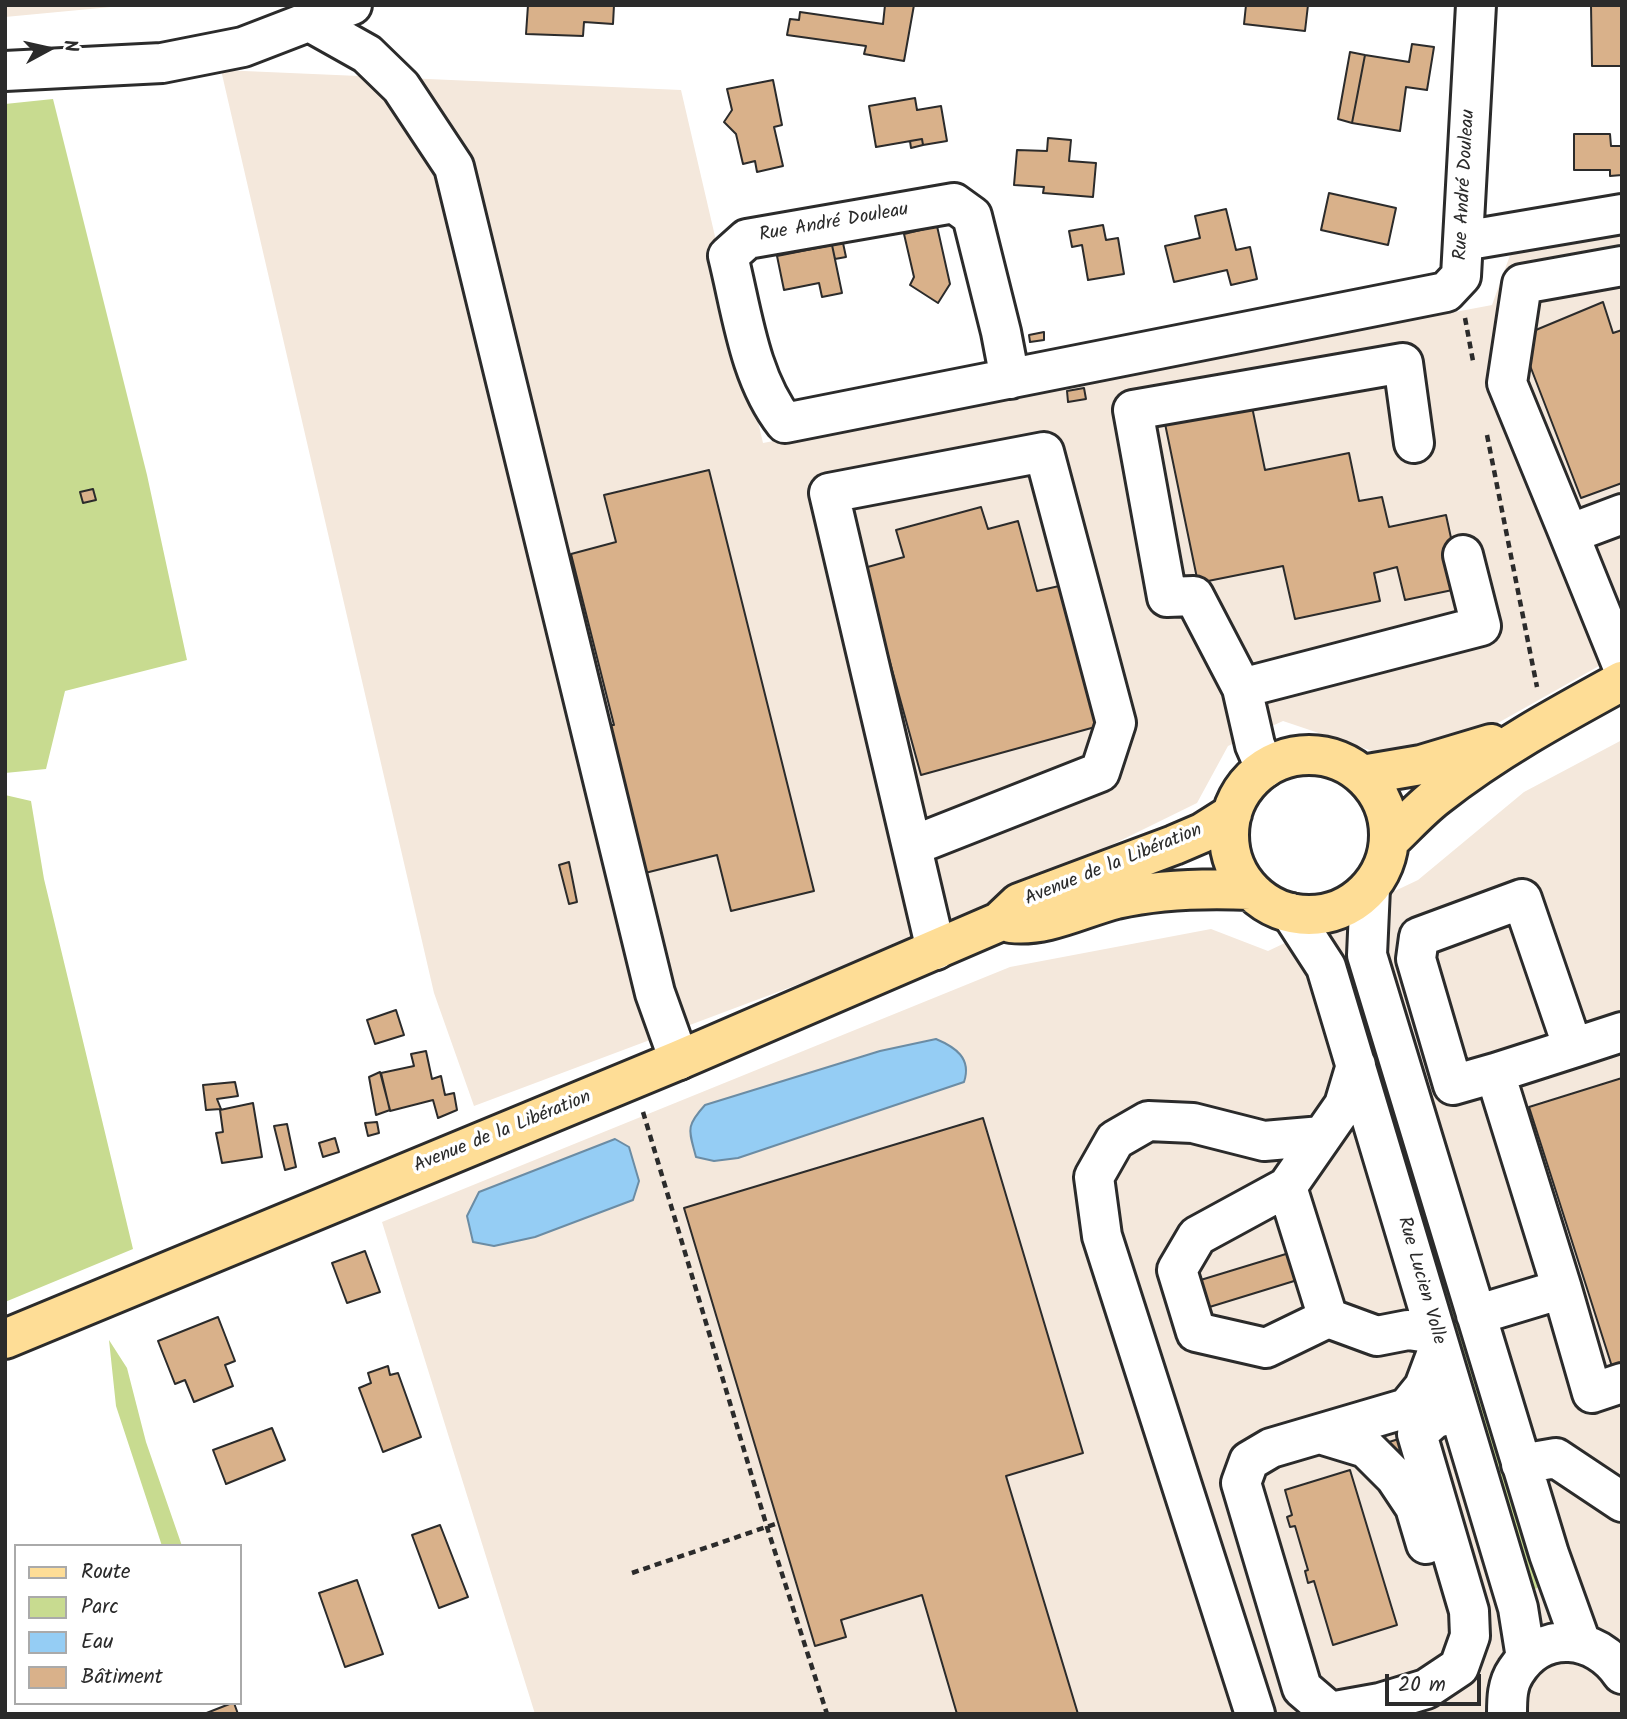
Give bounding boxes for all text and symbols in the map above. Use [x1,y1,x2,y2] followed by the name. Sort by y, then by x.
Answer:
[14,14,84,84] north arrow
[54,38,85,54] text: N
[1451,109,1481,261] street label: Rue André Douleau
[758,200,910,248] street label: Rue André Douleau
[1022,820,1206,912] street label: Avenue de la Libération
[411,1087,595,1179] street label: Avenue de la Libération
[1391,1215,1449,1347] street label: Rue Lucien Volle
[14,1544,242,1705] legend
[81,1556,130,1589] text: Route
[81,1591,119,1624] text: Parc
[81,1626,113,1659] text: Eau
[1389,1660,1485,1704] scale bar
[81,1661,163,1694] text: Bâtiment
[1398,1669,1446,1702] text: 20 m

